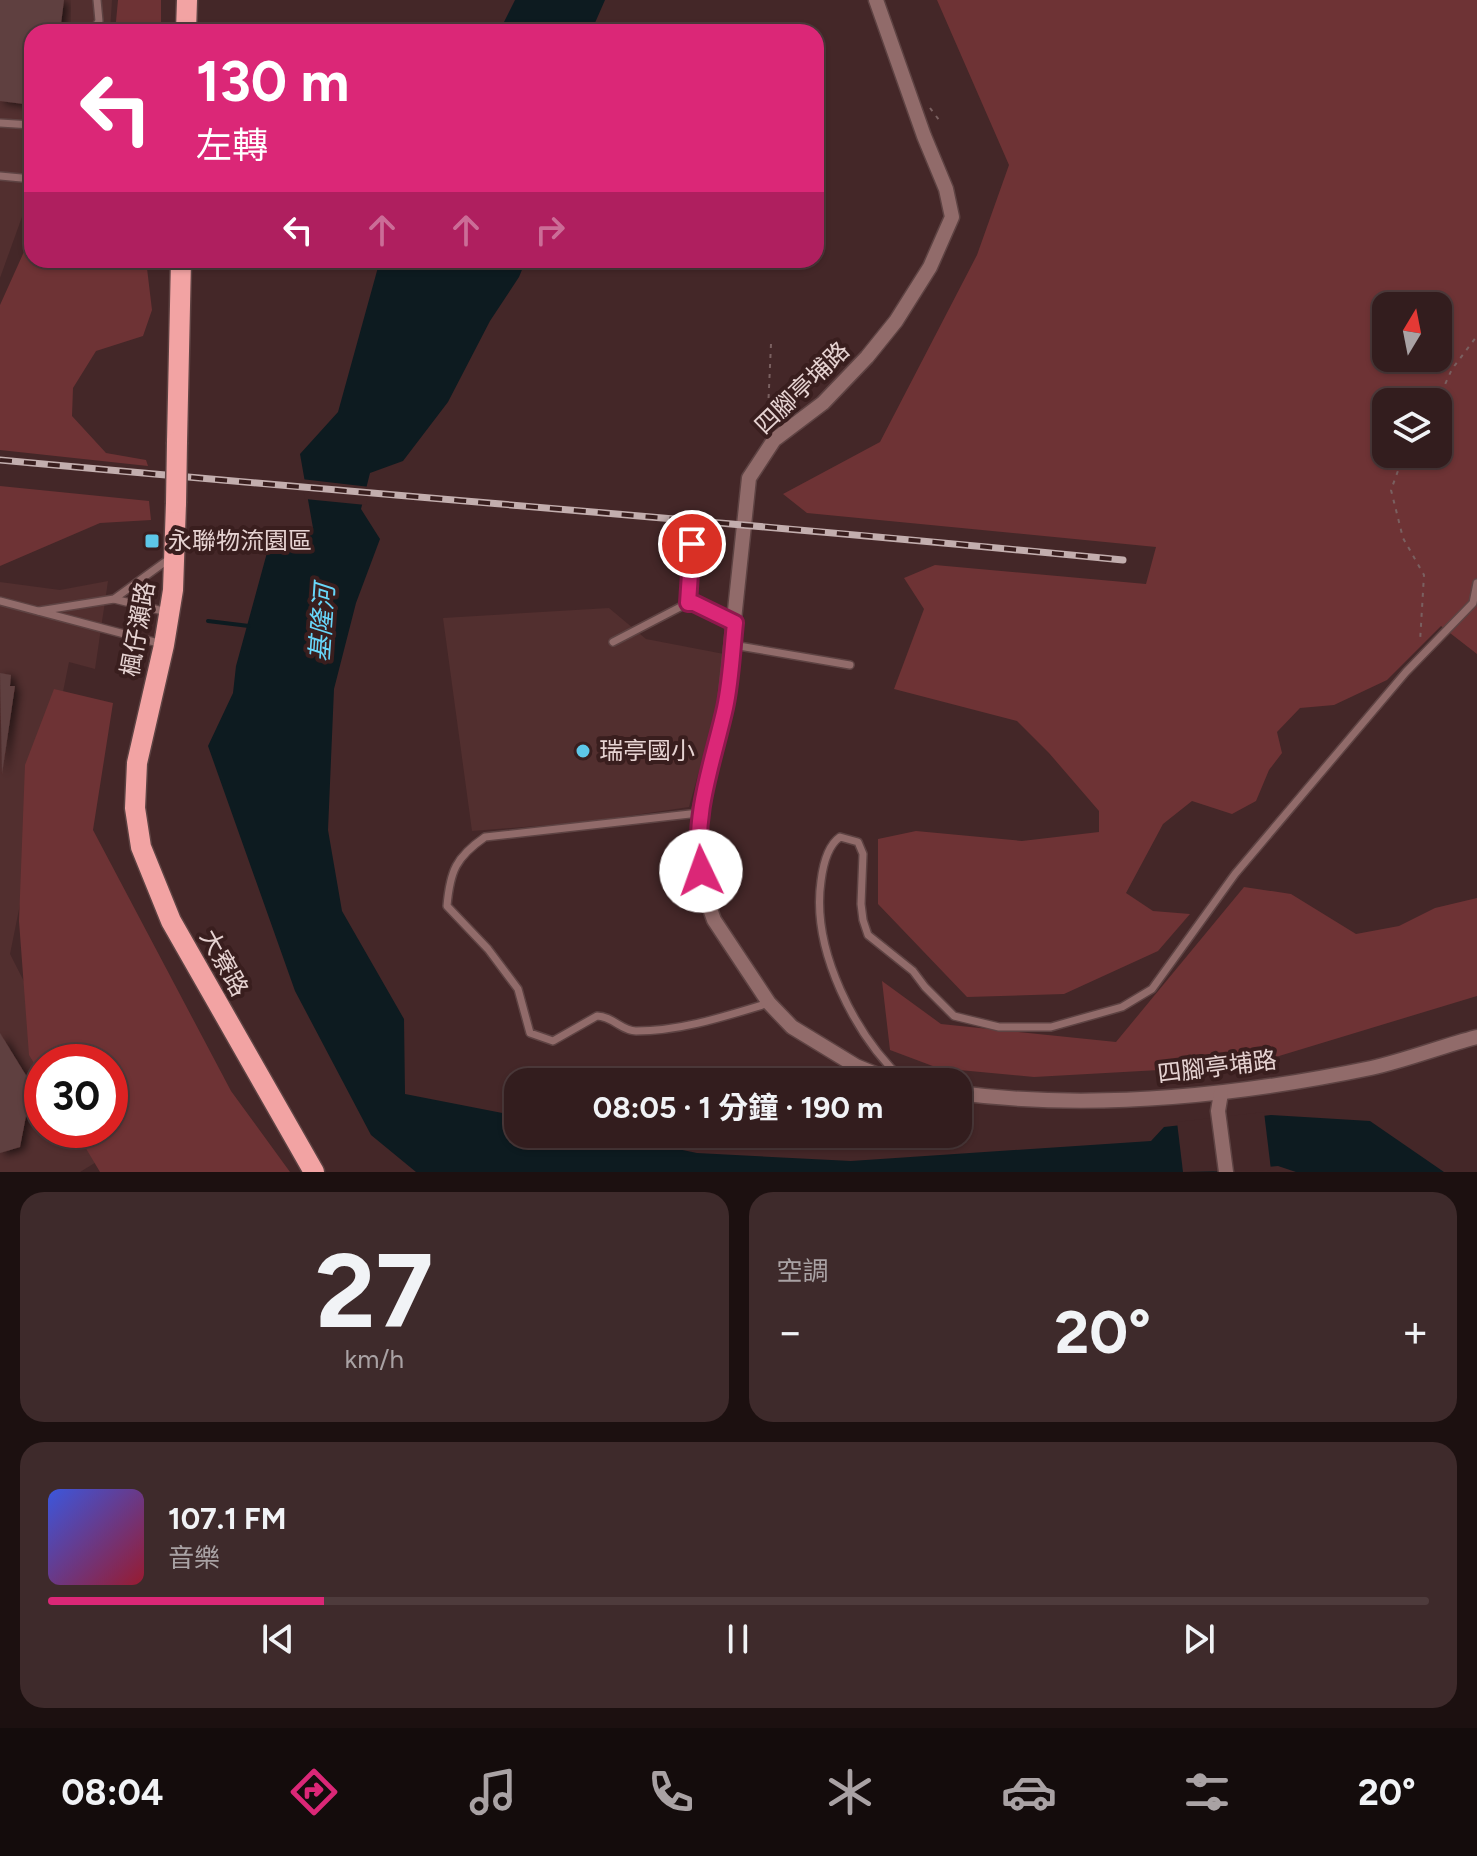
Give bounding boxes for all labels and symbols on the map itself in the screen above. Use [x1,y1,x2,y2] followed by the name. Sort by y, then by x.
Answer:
[1372,292,1452,372] north arrow
[748,336,855,440] street label: 四腳亭埔路
[658,510,726,578] pin
[168,526,312,555] place label: 永聯物流園區
[143,532,161,550] marker: 永聯物流園區
[303,578,341,663] water label: 基隆河
[115,579,160,679] street label: 楓仔瀨路
[599,736,695,765] place label: 瑞亭國小
[574,742,592,760] marker: 瑞亭國小
[659,829,743,913] position arrow
[194,924,255,1001] street label: 大寮路
[24,1044,128,1148] speed limit sign: 30
[1156,1045,1278,1088] street label: 四腳亭埔路

